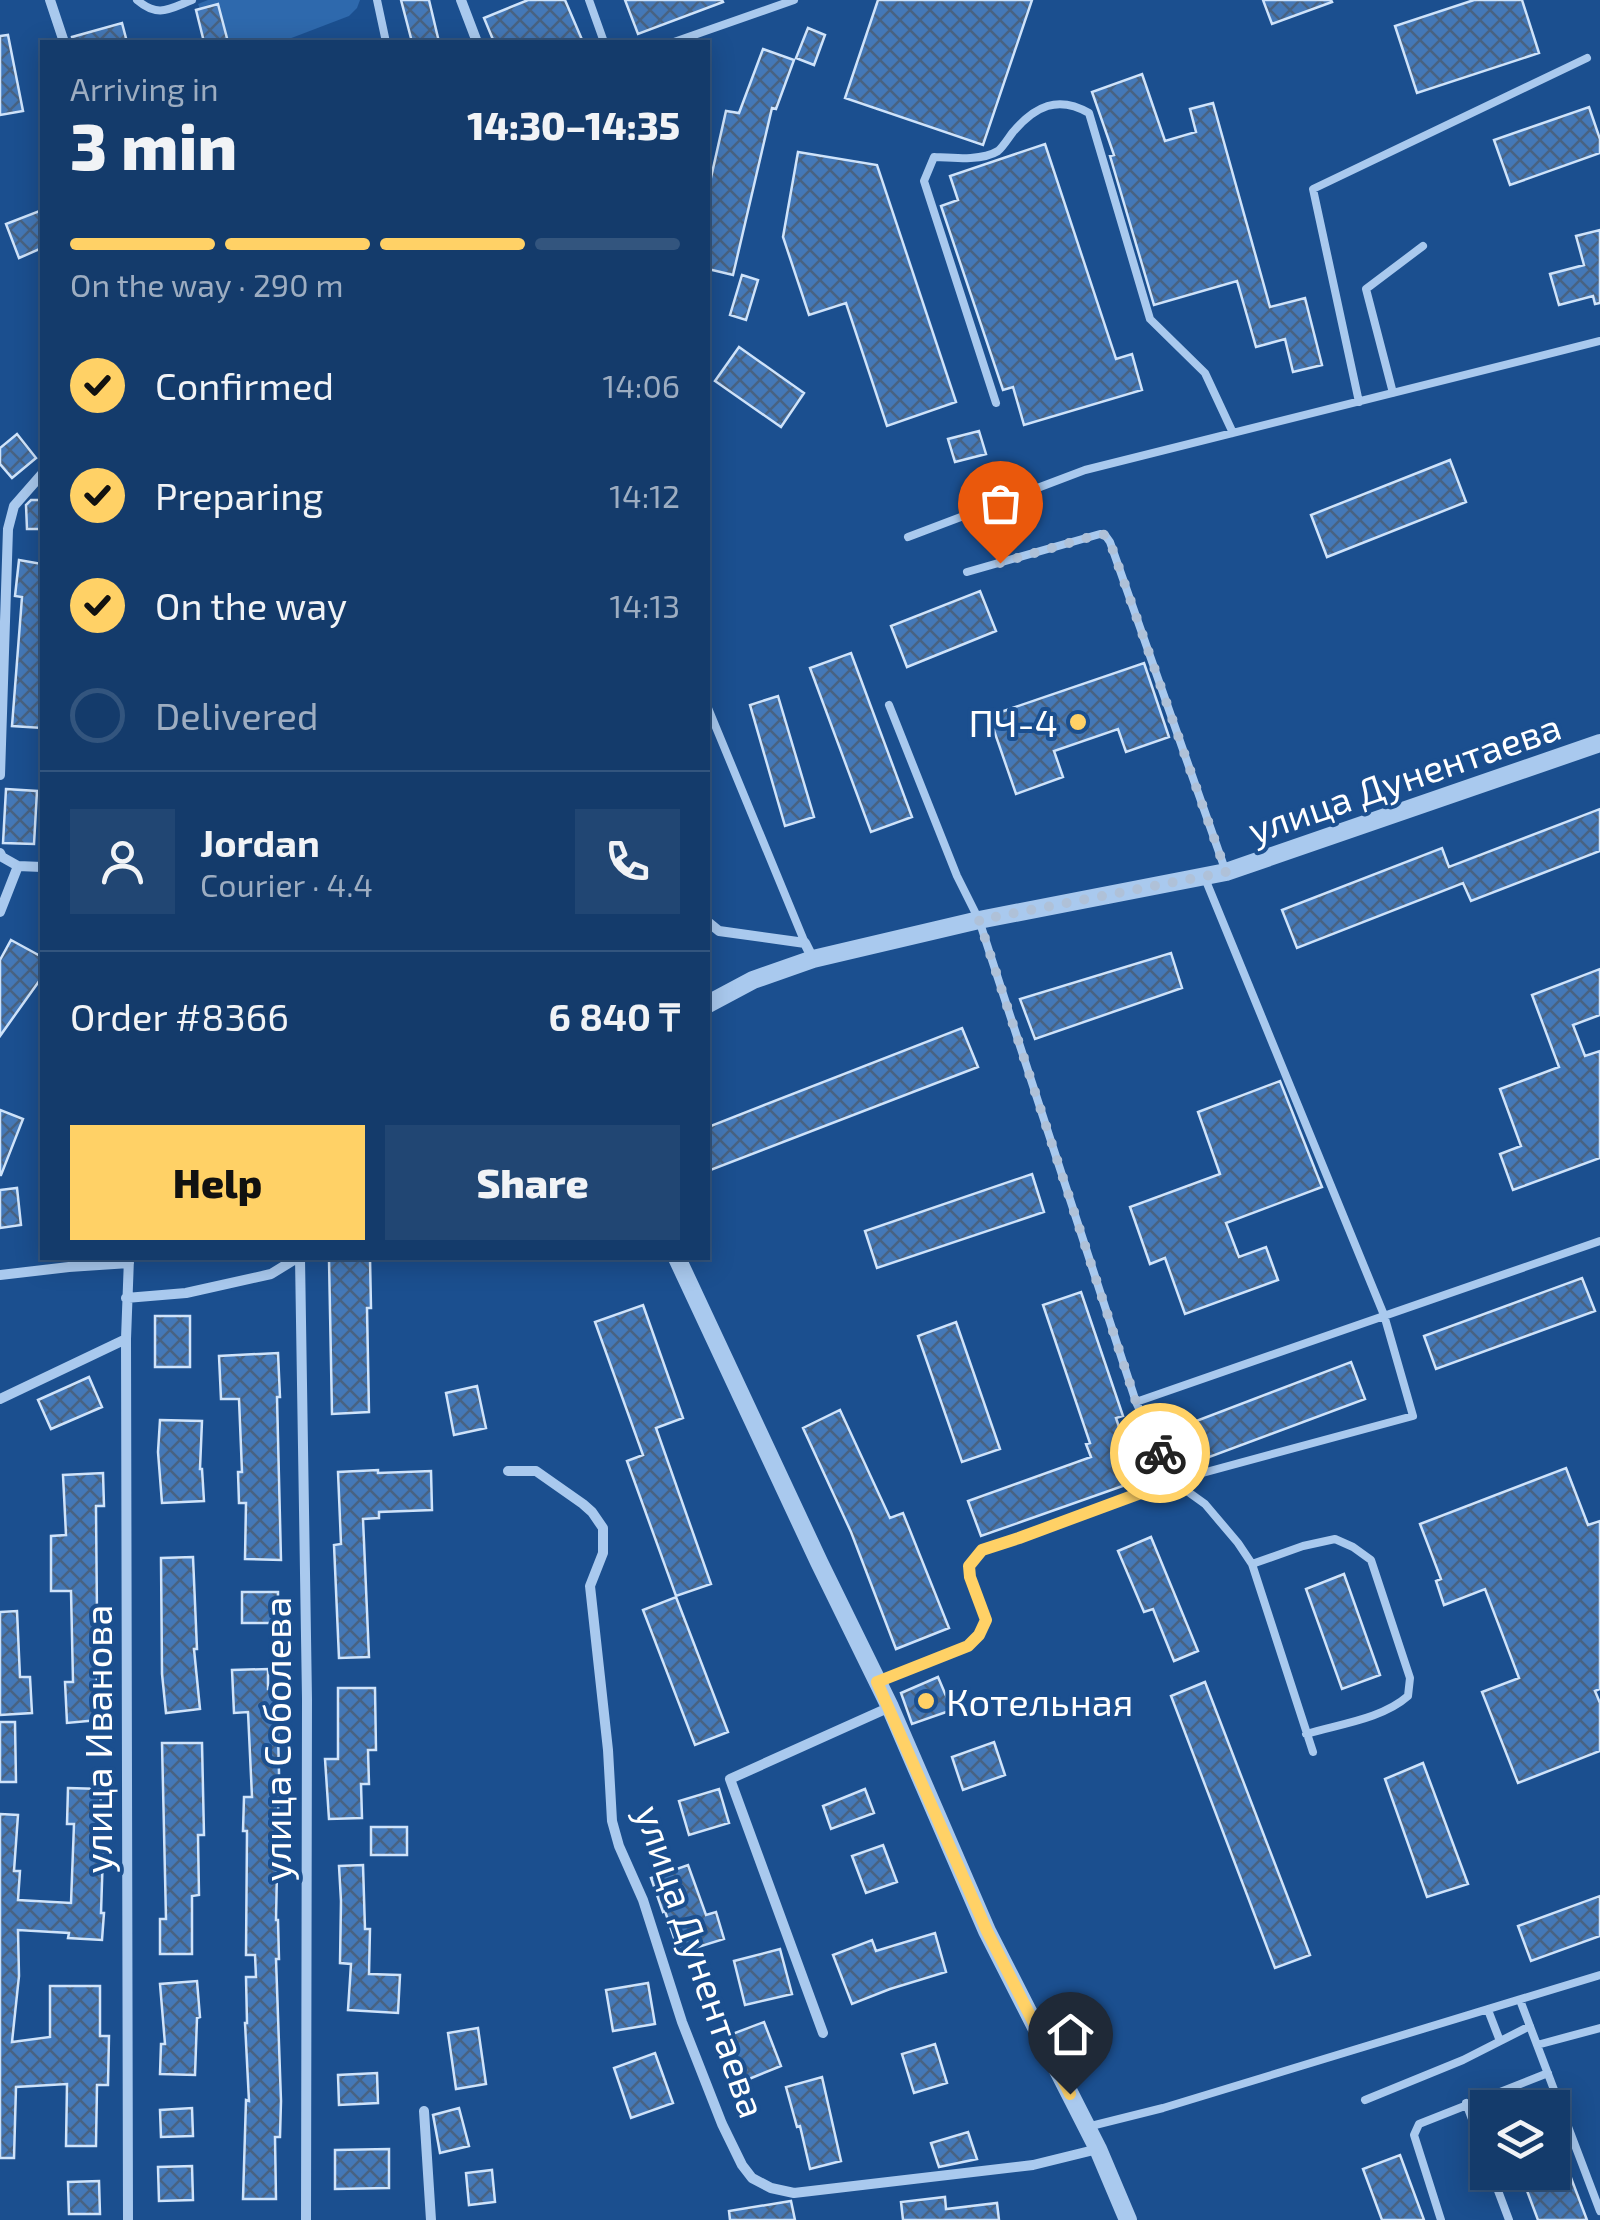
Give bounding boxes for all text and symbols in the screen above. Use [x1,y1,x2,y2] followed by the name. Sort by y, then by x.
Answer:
[70,69,219,107] text: Arriving in
[467,102,680,148] text: 14:30–14:35
[70,105,237,183] text: 3 min
[70,265,344,303] text: On the way · 290 m
[70,358,125,413] icon: check
[155,362,334,408] text: Confirmed
[602,366,680,404] text: 14:06
[958,461,1043,564] pin
[70,468,125,523] icon: check
[155,472,323,518] text: Preparing
[609,476,680,514] text: 14:12
[973,476,1028,531] icon: bag
[70,578,125,633] icon: check
[155,582,347,628] text: On the way
[610,586,680,624] text: 14:13
[155,692,319,738] text: Delivered
[968,699,1058,745] place label: ПЧ-4
[1242,702,1566,852] street label: улица Дунентаева
[1067,711,1089,733] marker: ПЧ-4
[70,809,175,914] button: person
[575,809,680,914] button: phone
[200,819,320,865] text: Jordan
[200,865,373,903] text: Courier · 4.4
[70,993,289,1039] text: Order #8366
[549,993,680,1039] text: 6 840 ₸
[70,1125,365,1240] button: Help
[385,1125,680,1240] button: Share
[1110,1403,1210,1503] courier
[1133,1426,1188,1481] icon: bike
[253,1597,299,1881] street label: улица Соболева
[74,1605,120,1873] street label: улица Иванова
[946,1678,1133,1724] place label: Котельная
[915,1690,937,1712] marker: Котельная
[627,1799,777,2123] street label: улица Дунентаева
[1028,1992,1113,2095] pin
[1043,2007,1098,2062] icon: home
[1470,2090,1570,2190] map controls
[1470,2090,1570,2190] button: layers

